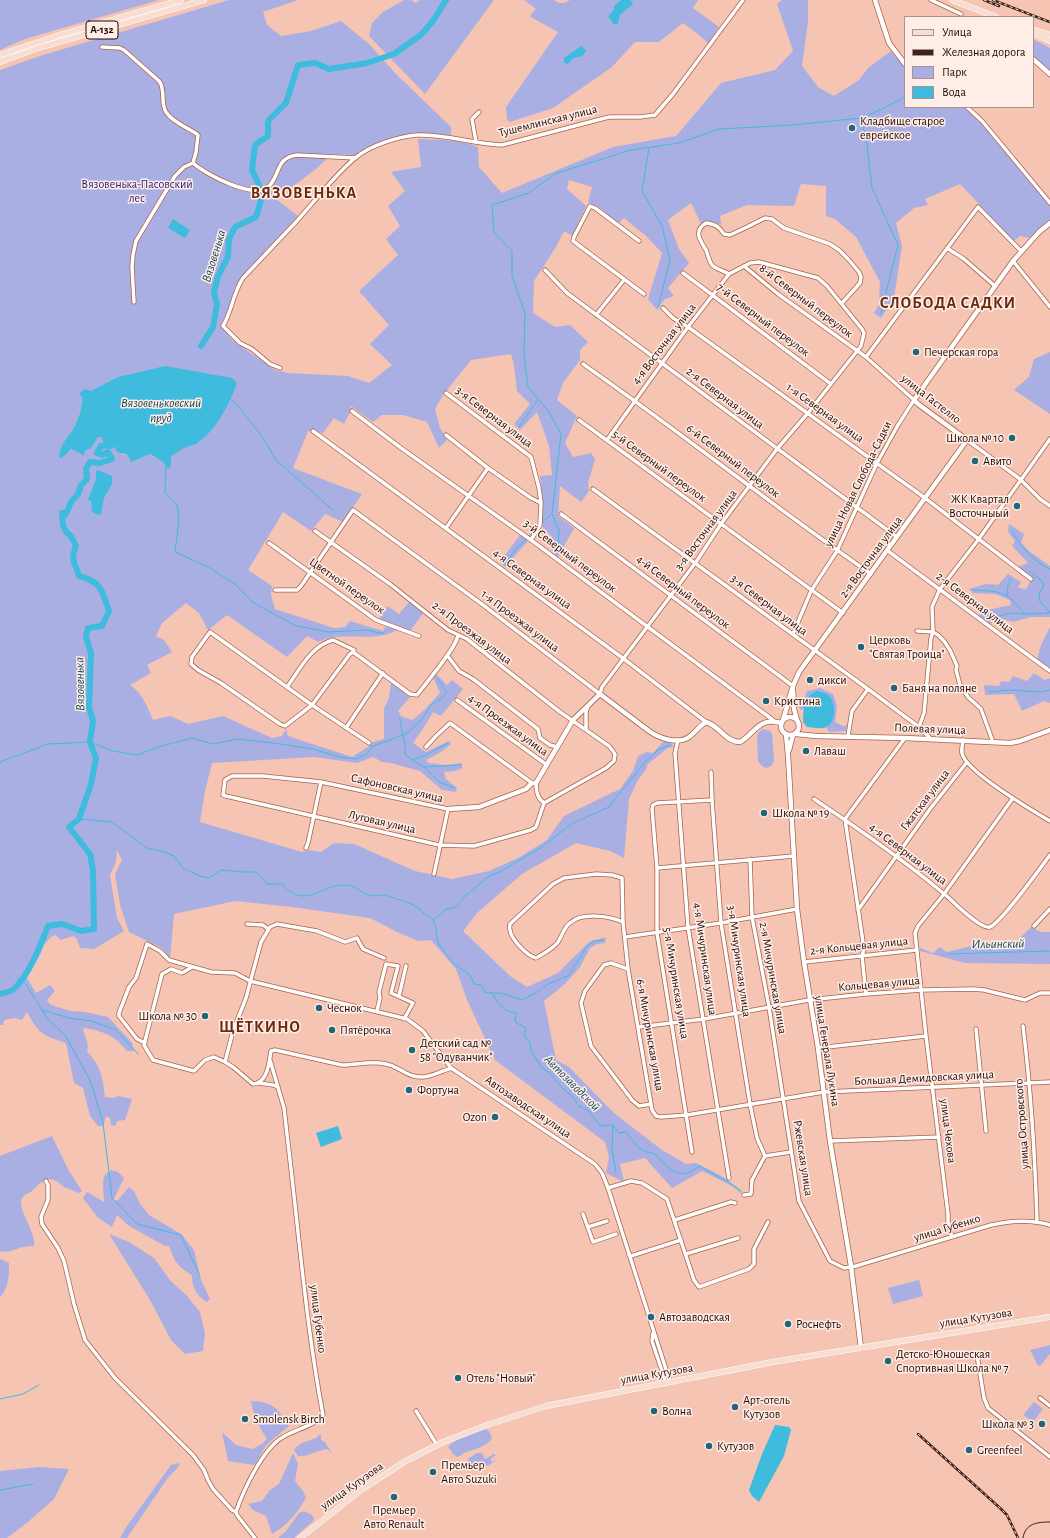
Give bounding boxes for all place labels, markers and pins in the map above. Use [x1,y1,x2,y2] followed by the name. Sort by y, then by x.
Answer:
[860,114,944,142] place label: Кладбище старое еврейское
[847,123,857,133] marker: Кладбище старое еврейское
[924,345,999,359] place label: Печерская гора
[911,347,921,357] marker: Печерская гора
[946,431,1004,445] place label: Школа № 10
[1007,433,1017,443] marker: Школа № 10
[983,454,1012,468] place label: Авито
[970,456,980,466] marker: Авито
[949,492,1009,520] place label: ЖК Квартал Восточныый
[1012,501,1022,511] marker: ЖК Квартал Восточныый
[869,633,945,661] place label: Церковь "Святая Троица"
[856,642,866,652] marker: Церковь "Святая Троица"
[818,673,847,687] place label: дикси
[805,675,815,685] marker: дикси
[902,681,977,695] place label: Баня на поляне
[889,683,899,693] marker: Баня на поляне
[774,694,820,708] place label: Кристина
[761,696,771,706] marker: Кристина
[814,744,846,758] place label: Лаваш
[801,746,811,756] marker: Лаваш
[772,806,829,820] place label: Школа № 19
[759,808,769,818] marker: Школа № 19
[327,1001,362,1015] place label: Чеснок
[314,1003,324,1013] marker: Чеснок
[138,1009,197,1023] place label: Школа № 30
[200,1011,210,1021] marker: Школа № 30
[340,1023,391,1037] place label: Пятёрочка
[327,1025,337,1035] marker: Пятёрочка
[420,1036,493,1064] place label: Детский сад № 58 "Одуванчик"
[407,1045,417,1055] marker: Детский сад № 58 "Одуванчик"
[417,1083,459,1097] place label: Фортуна
[404,1085,414,1095] marker: Фортуна
[463,1110,487,1124] place label: Ozon
[490,1112,500,1122] marker: Ozon
[659,1310,730,1324] place label: Автозаводская
[646,1312,656,1322] marker: Автозаводская
[796,1317,841,1331] place label: Роснефть
[783,1319,793,1329] marker: Роснефть
[896,1347,1009,1375] place label: Детско-Юношеская Спортивная Школа № 7
[883,1356,893,1366] marker: Детско-Юношеская Спортивная Школа № 7
[466,1371,536,1385] place label: Отель "Новый"
[453,1373,463,1383] marker: Отель "Новый"
[743,1393,790,1421] place label: Арт-отель Кутузов
[730,1402,740,1412] marker: Арт-отель Кутузов
[662,1404,692,1418] place label: Волна
[649,1406,659,1416] marker: Волна
[253,1412,325,1426] place label: Smolensk Birch
[240,1414,250,1424] marker: Smolensk Birch
[981,1417,1034,1431] place label: Школа № 3
[1037,1419,1047,1429] marker: Школа № 3
[717,1439,754,1453] place label: Кутузов
[704,1441,714,1451] marker: Кутузов
[977,1443,1022,1457] place label: Greenfeel
[964,1445,974,1455] marker: Greenfeel
[441,1458,497,1486] place label: Премьер Авто Suzuki
[428,1467,438,1477] marker: Премьер Авто Suzuki
[389,1492,399,1502] marker: Премьер Авто Renault
[364,1503,424,1531] place label: Премьер Авто Renault

